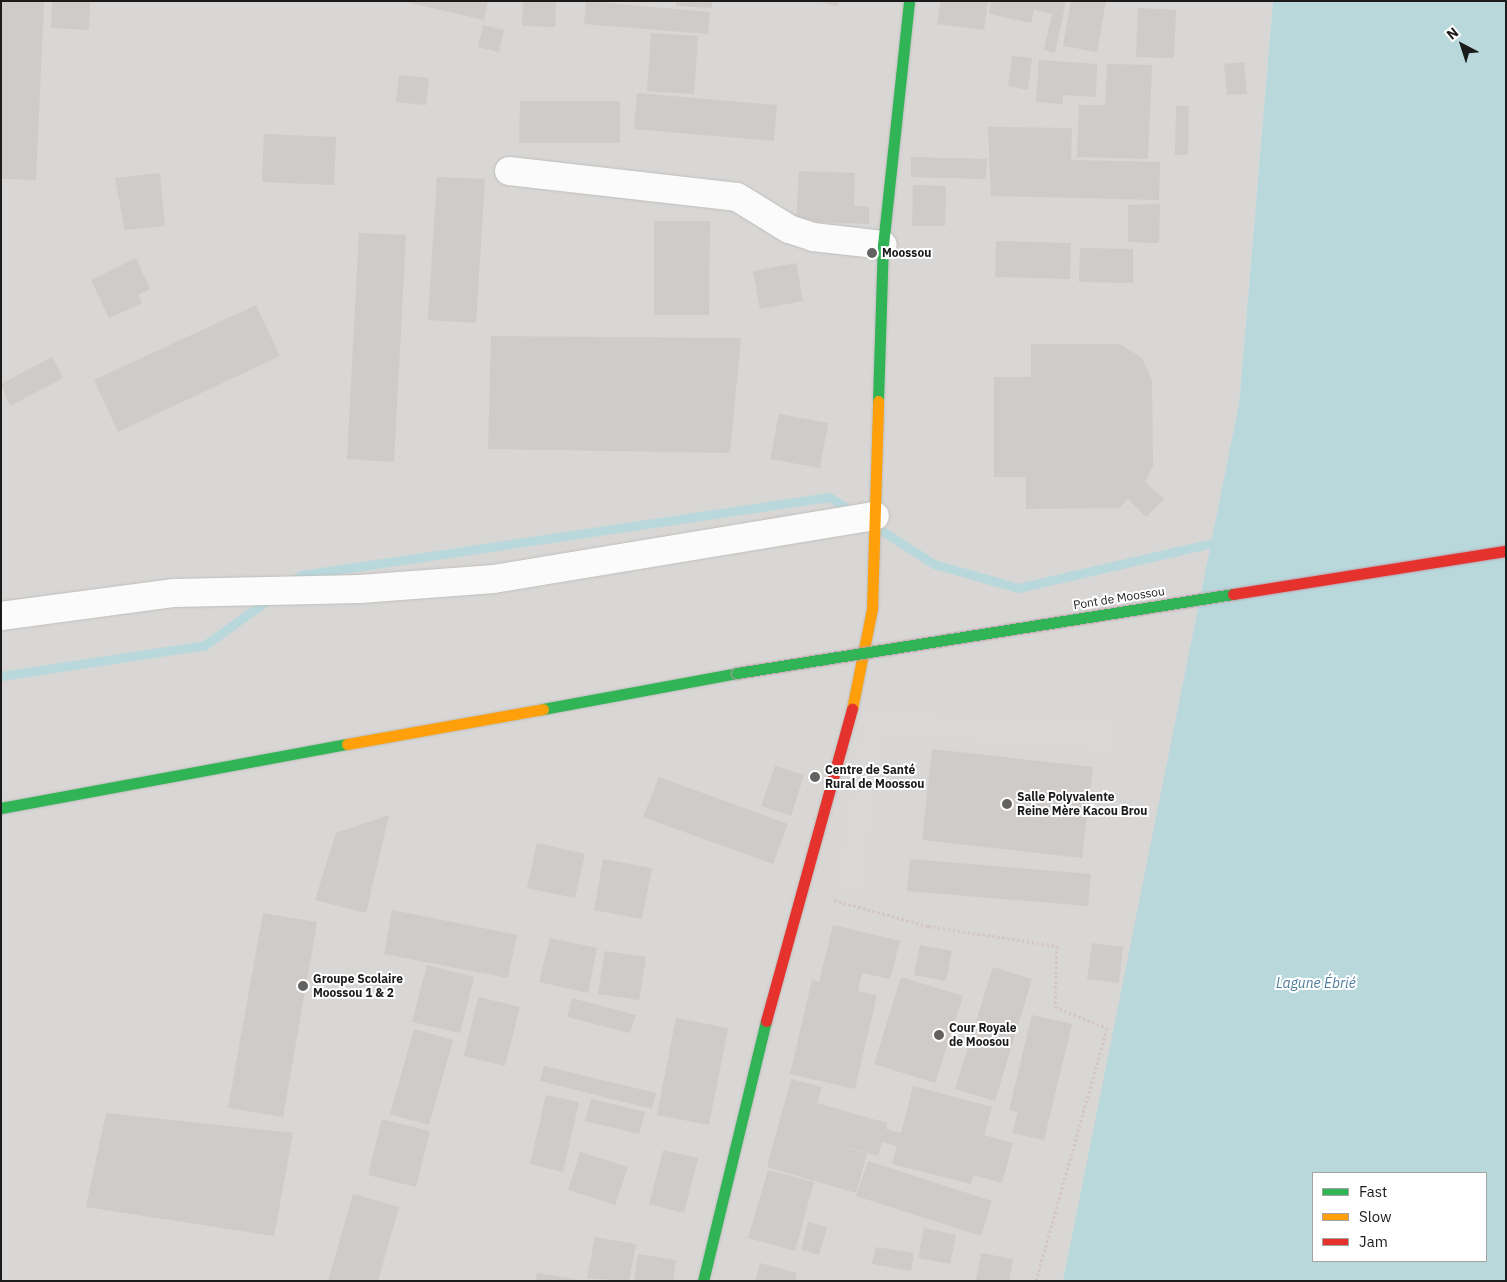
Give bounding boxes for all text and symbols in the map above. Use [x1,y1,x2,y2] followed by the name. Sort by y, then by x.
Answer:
[1437,20,1487,70] north arrow
[1443,23,1462,44] text: N
[882,246,931,260] place label: Moossou
[866,247,878,259] marker: Moossou
[1072,584,1166,612] street label: Pont de Moossou
[825,763,924,791] place label: Centre de Santé Rural de Moossou
[809,771,821,783] marker: Centre de Santé Rural de Moossou
[1017,790,1147,818] place label: Salle Polyvalente Reine Mère Kacou Brou
[1001,798,1013,810] marker: Salle Polyvalente Reine Mère Kacou Brou
[313,972,403,1000] place label: Groupe Scolaire Moossou 1 & 2
[1276,975,1356,991] water label: Lagune Ébrié
[297,980,309,992] marker: Groupe Scolaire Moossou 1 & 2
[949,1021,1016,1049] place label: Cour Royale de Moosou
[933,1029,945,1041] marker: Cour Royale de Moosou
[1312,1172,1487,1262] legend
[1359,1182,1387,1201] text: Fast
[1359,1207,1392,1226] text: Slow
[1359,1232,1388,1251] text: Jam

